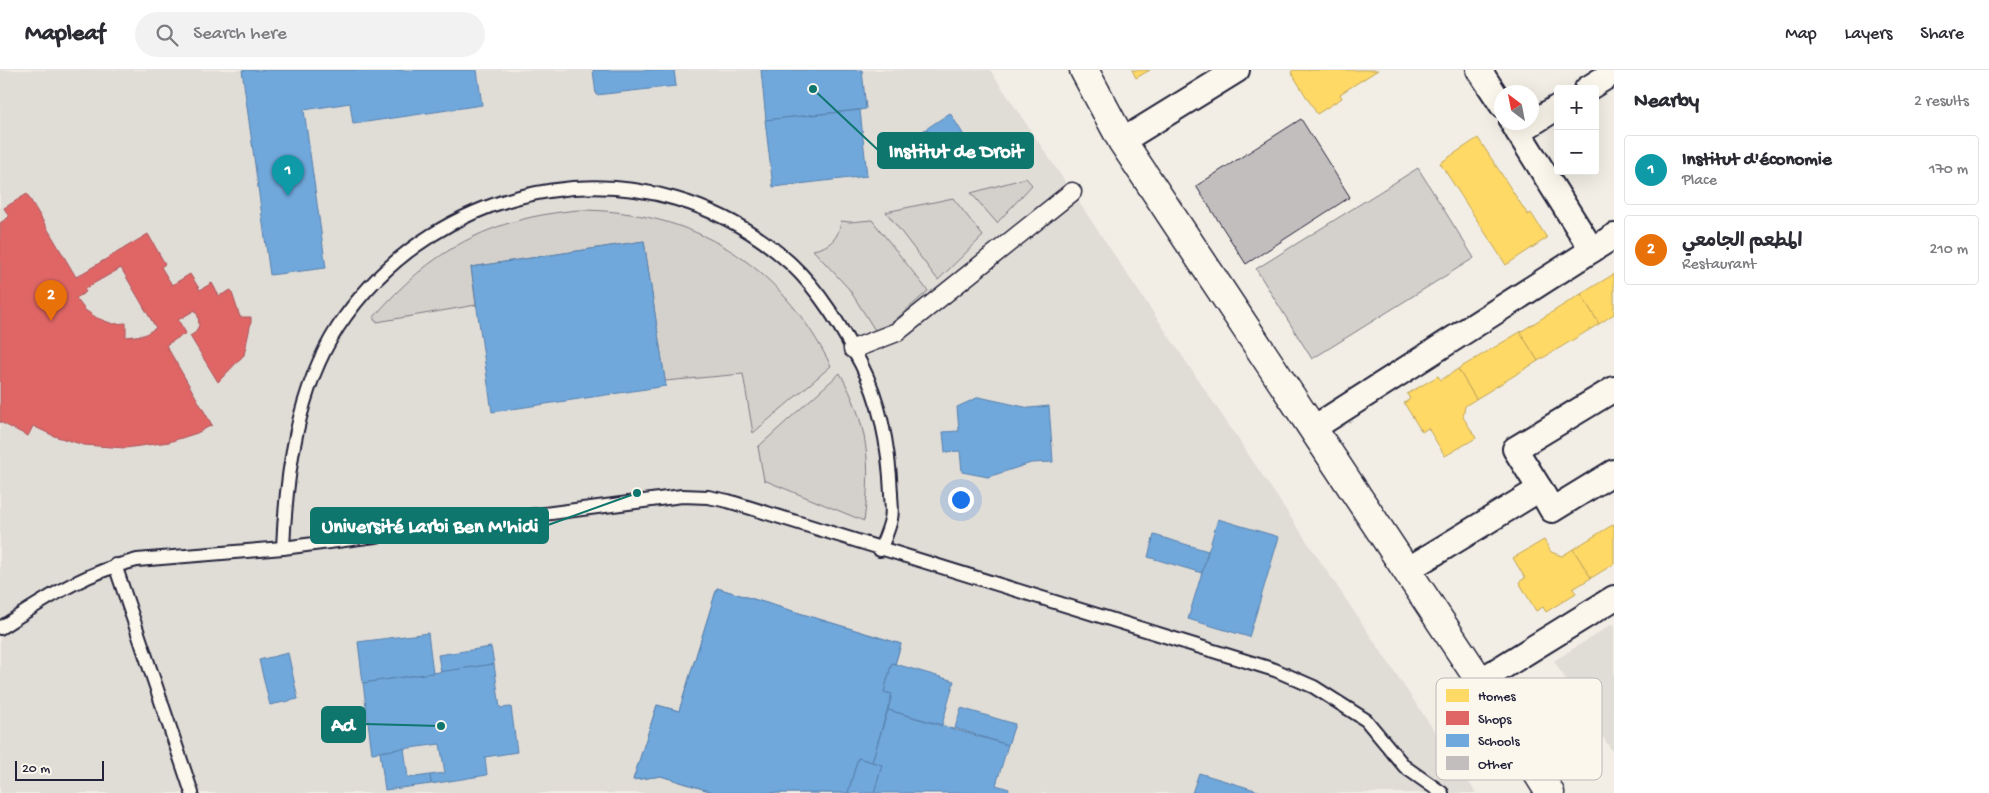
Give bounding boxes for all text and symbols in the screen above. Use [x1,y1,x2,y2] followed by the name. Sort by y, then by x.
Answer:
[135,12,485,57] search box
[25,20,105,49] text: Mapleaf
[153,21,181,49] icon: search
[193,23,287,46] text: Search here
[1785,24,1817,45] text: Map
[1845,24,1892,45] text: Layers
[1920,24,1964,45] text: Share
[1494,85,1539,130] north arrow
[1554,85,1599,175] map controls
[1554,85,1599,130] button: +
[1634,90,1699,115] text: Nearby
[1914,93,1969,112] text: 2 results
[1554,130,1599,175] button: −
[878,133,1033,168] callout: Institut de Droit
[889,142,1025,165] text: Institut de Droit
[1682,149,1832,172] text: Institut d'économie
[272,155,304,196] pin: 1
[1648,161,1654,180] text: 1
[1929,161,1968,180] text: 170 m
[1682,172,1717,191] text: Place
[1682,231,1802,254] text: المطعم الجامعي
[1647,241,1655,260] text: 2
[1929,241,1968,260] text: 210 m
[1682,256,1756,275] text: Restaurant
[35,280,67,321] pin: 2
[948,487,974,513] your location
[311,508,548,543] callout: Université Larbi Ben M'hidi
[322,517,538,540] text: Université Larbi Ben M'hidi
[1436,678,1602,780] legend
[1478,689,1516,706] text: Homes
[322,707,365,742] callout: Ad
[1478,712,1512,729] text: Shops
[330,716,357,739] text: Ad
[1478,734,1520,751] text: Schools
[1478,757,1513,774] text: Other
[15,758,104,781] scale bar
[22,761,50,778] text: 20 m

